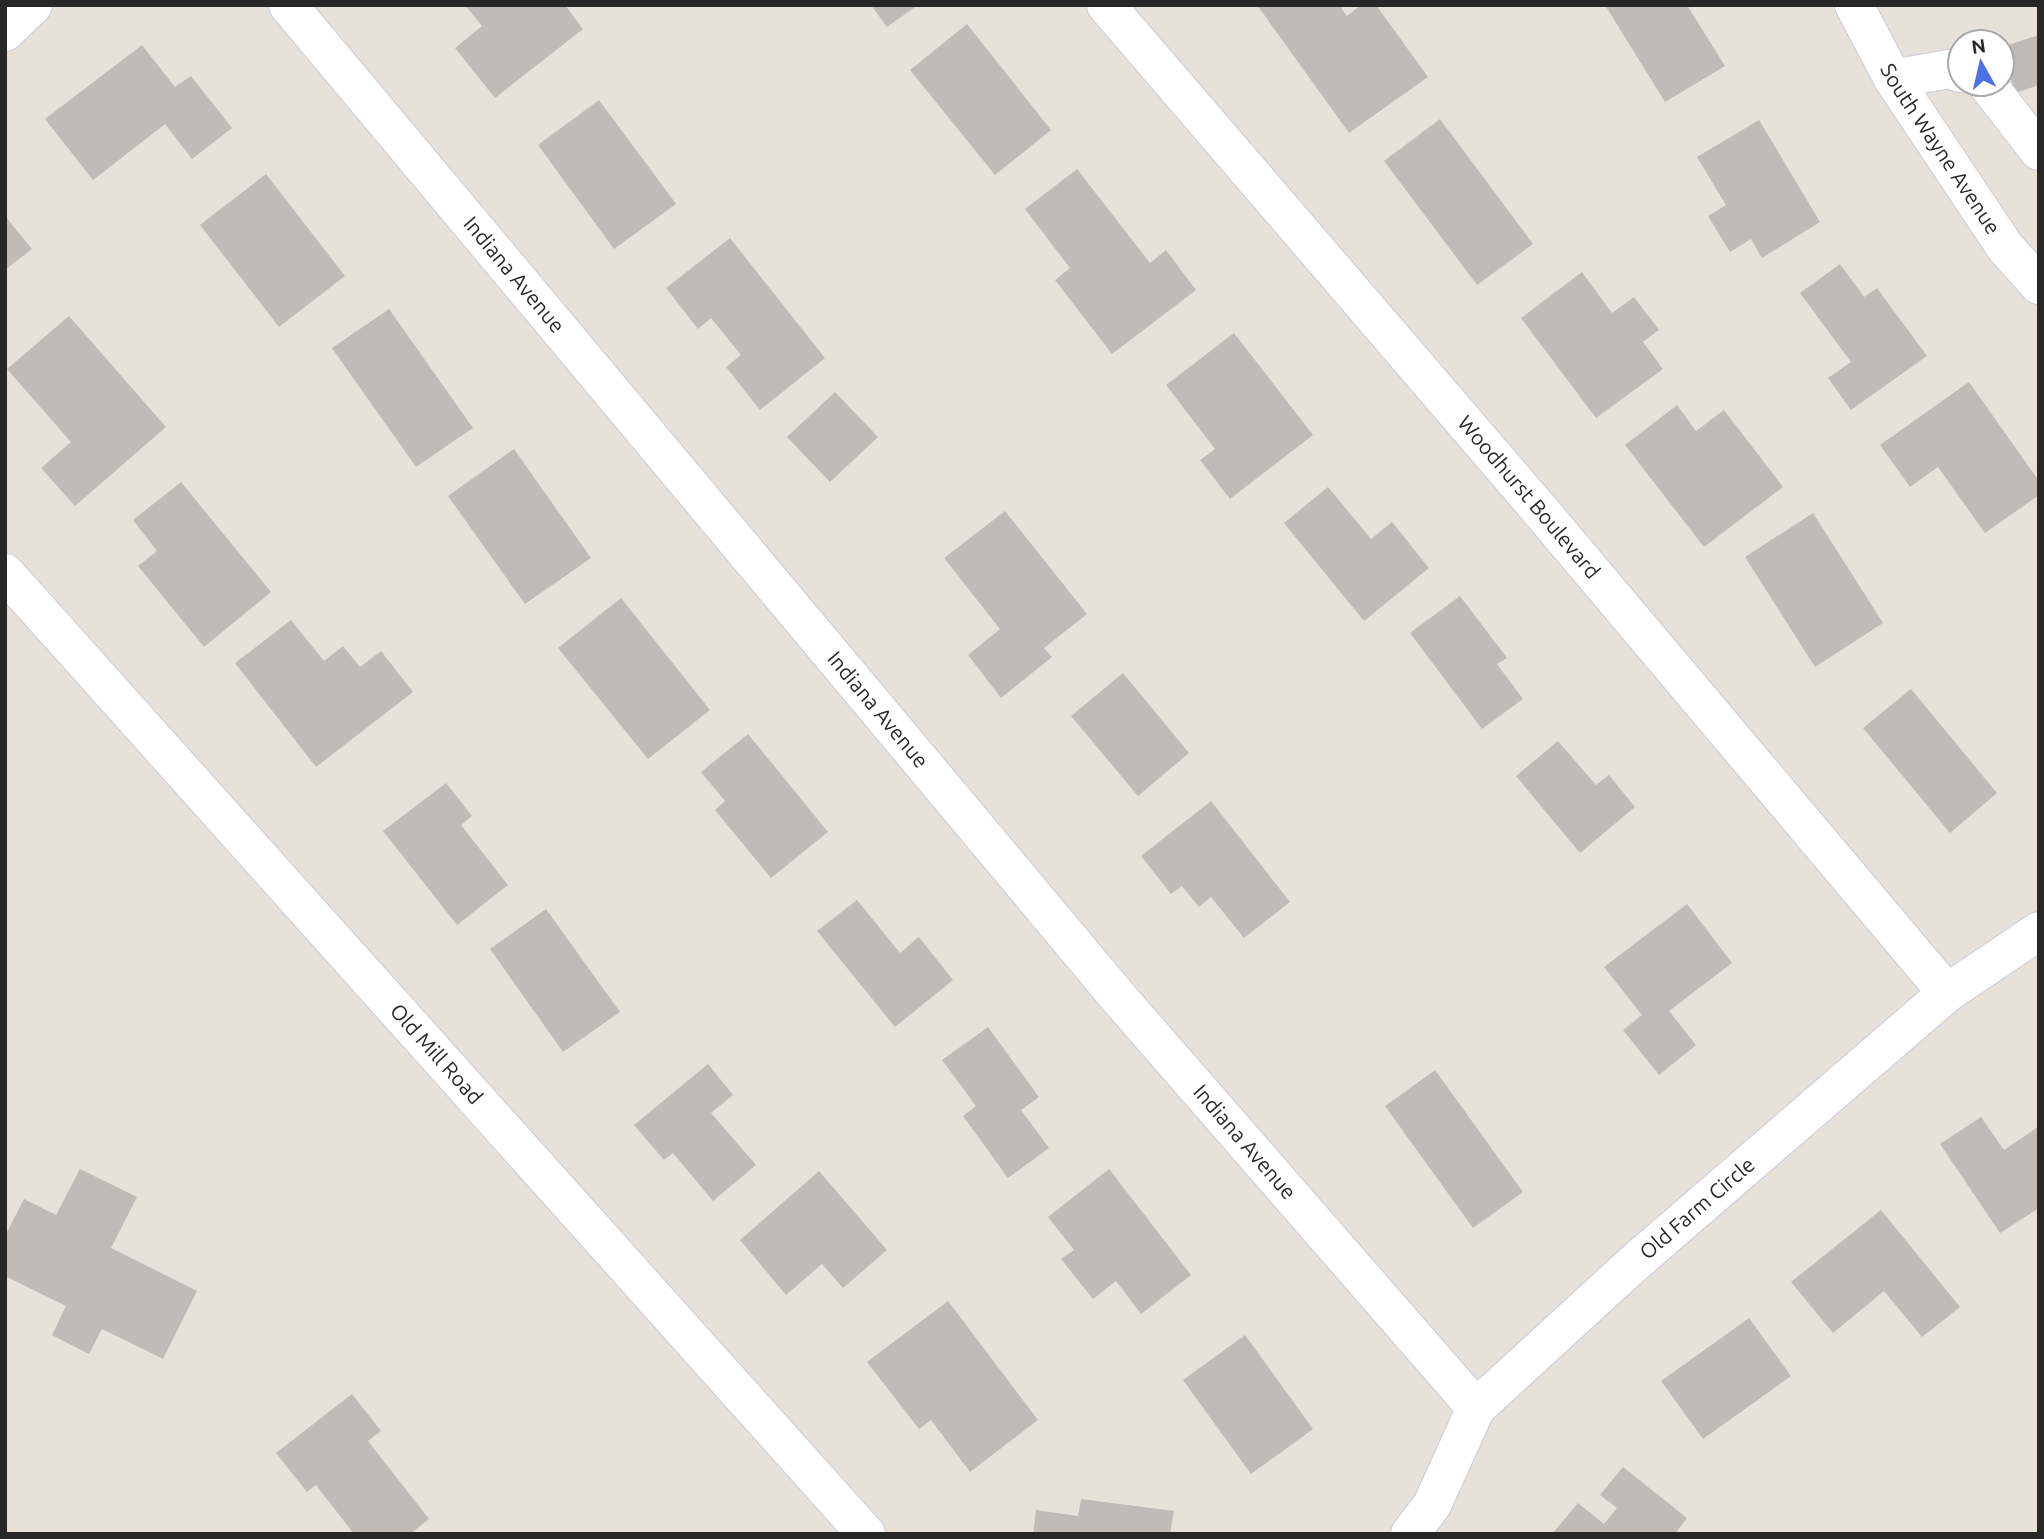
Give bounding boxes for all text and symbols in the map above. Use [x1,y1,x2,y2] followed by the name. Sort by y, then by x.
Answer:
[1946,28,2016,98] north arrow
[1970,34,1987,58] text: N
[1876,59,2006,238] street label: South Wayne Avenue
[459,211,570,337] street label: Indiana Avenue
[1453,411,1605,583] street label: Woodhurst Boulevard
[823,646,934,772] street label: Indiana Avenue
[386,998,488,1109] street label: Old Mill Road
[1189,1079,1302,1204] street label: Indiana Avenue
[1635,1152,1759,1264] street label: Old Farm Circle

